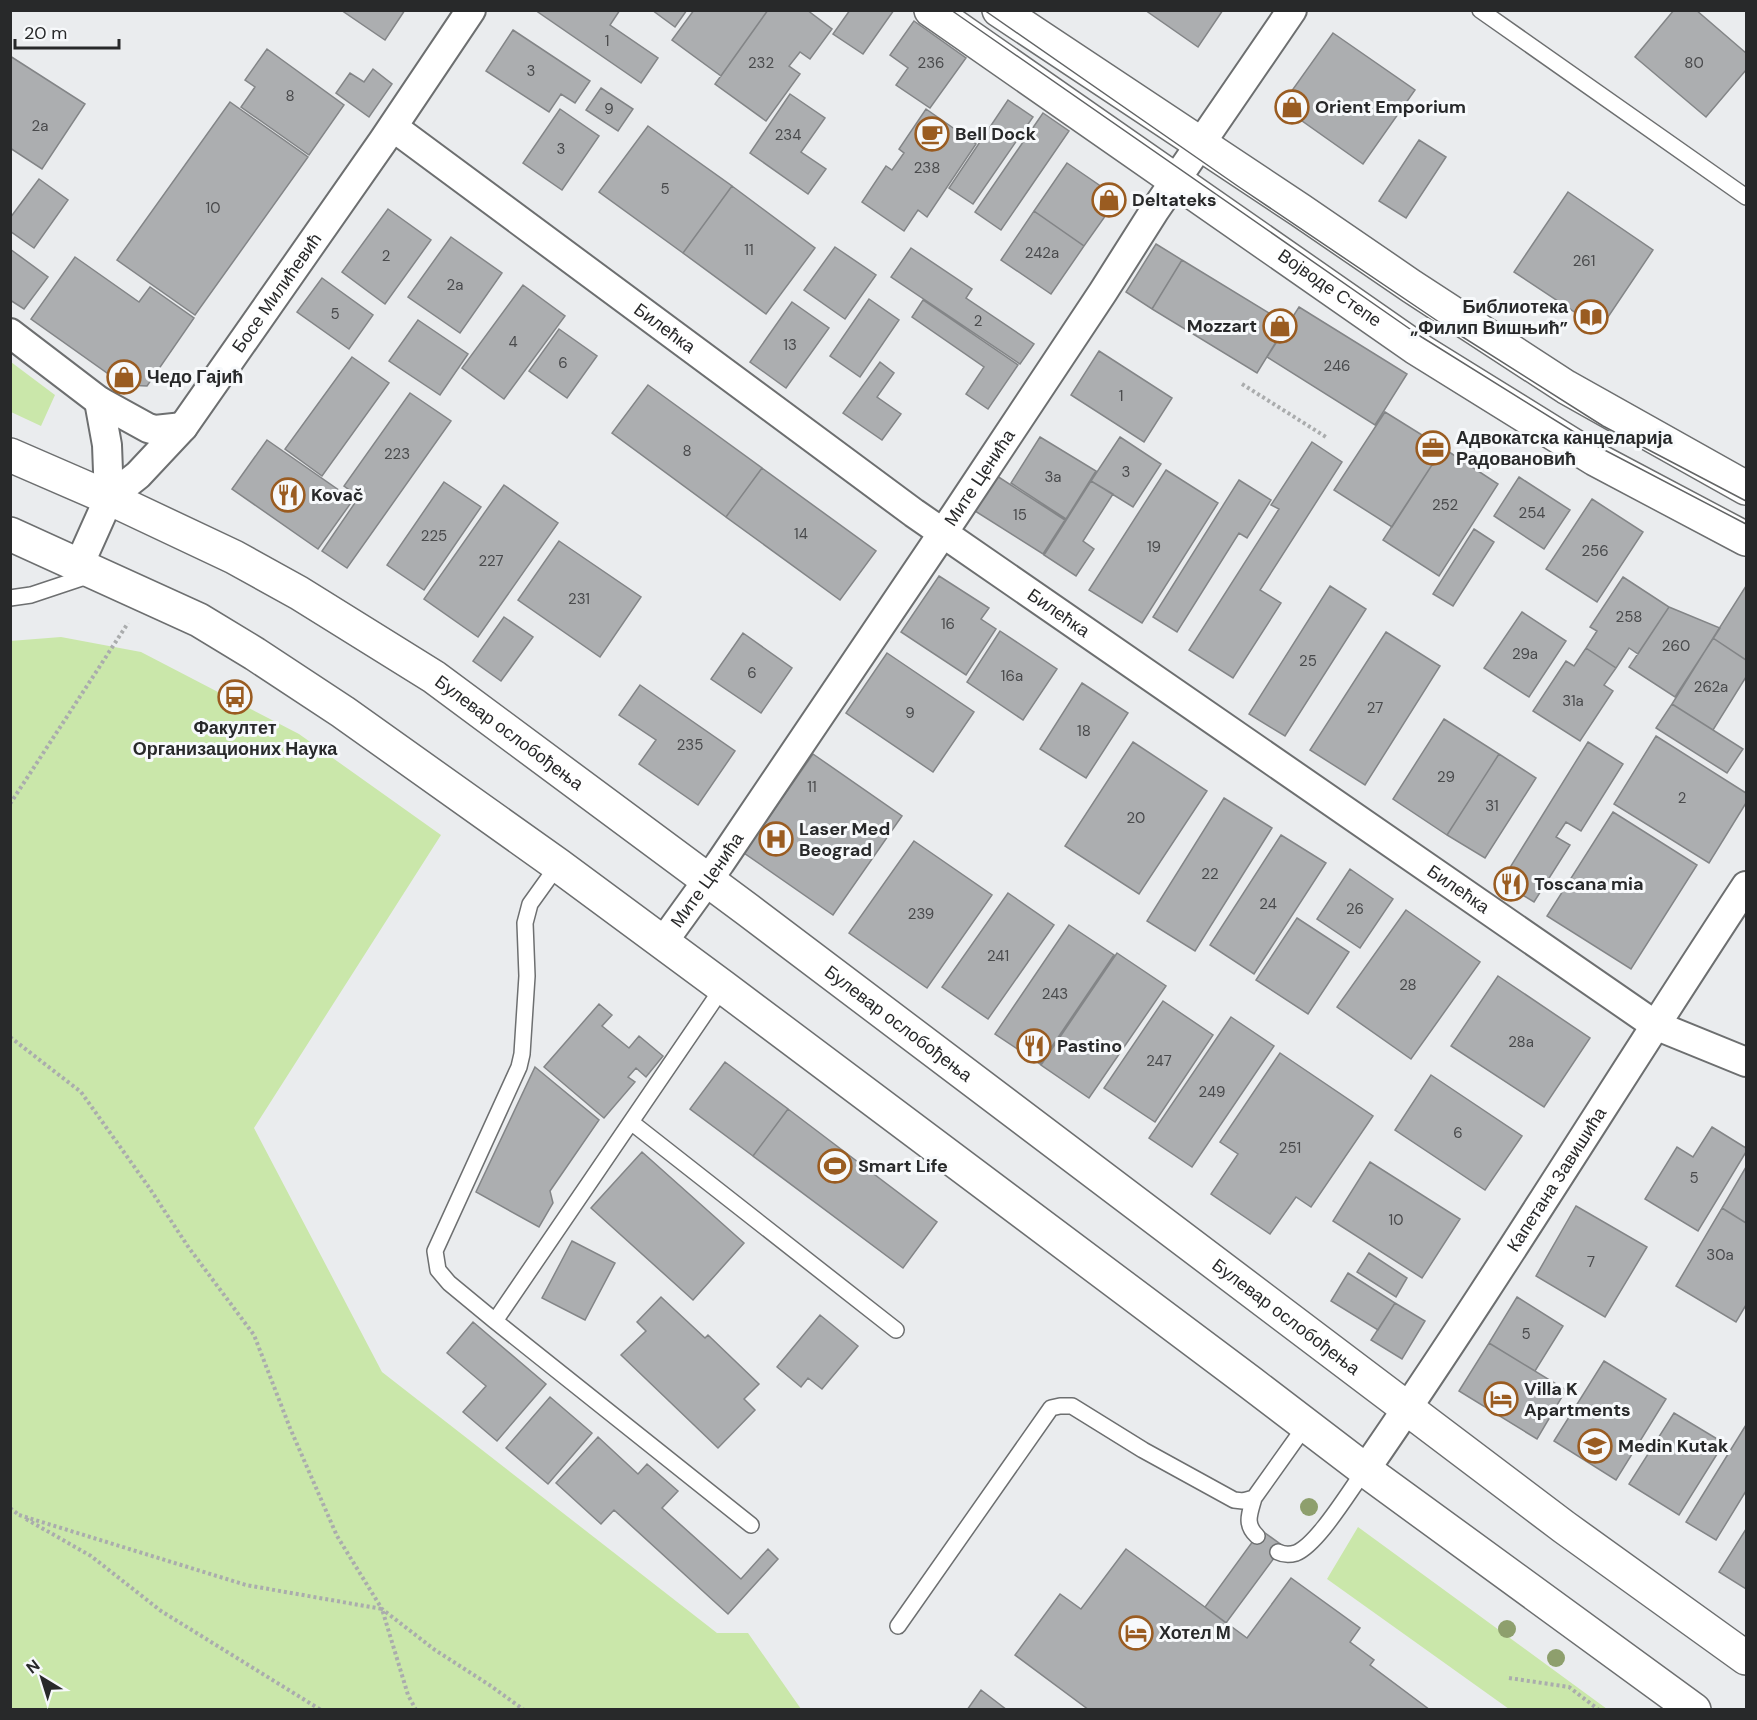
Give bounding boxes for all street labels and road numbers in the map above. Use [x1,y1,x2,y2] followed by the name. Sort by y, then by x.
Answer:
[227,228,327,357] street label: Босе Милићевић
[1273,243,1386,332] street label: Војводе Степе
[629,298,701,359] street label: Билећка
[939,424,1021,531] street label: Мите Ценића
[1023,583,1095,643] street label: Билећка
[430,670,589,796] street label: Булевар ослобођења
[665,827,750,933] street label: Мите Ценића
[1422,859,1495,920] street label: Билећка
[820,960,978,1088] street label: Булевар ослобођења
[1501,1102,1613,1257] street label: Капетана Завишића
[1207,1253,1366,1381] street label: Булевар ослобођења

